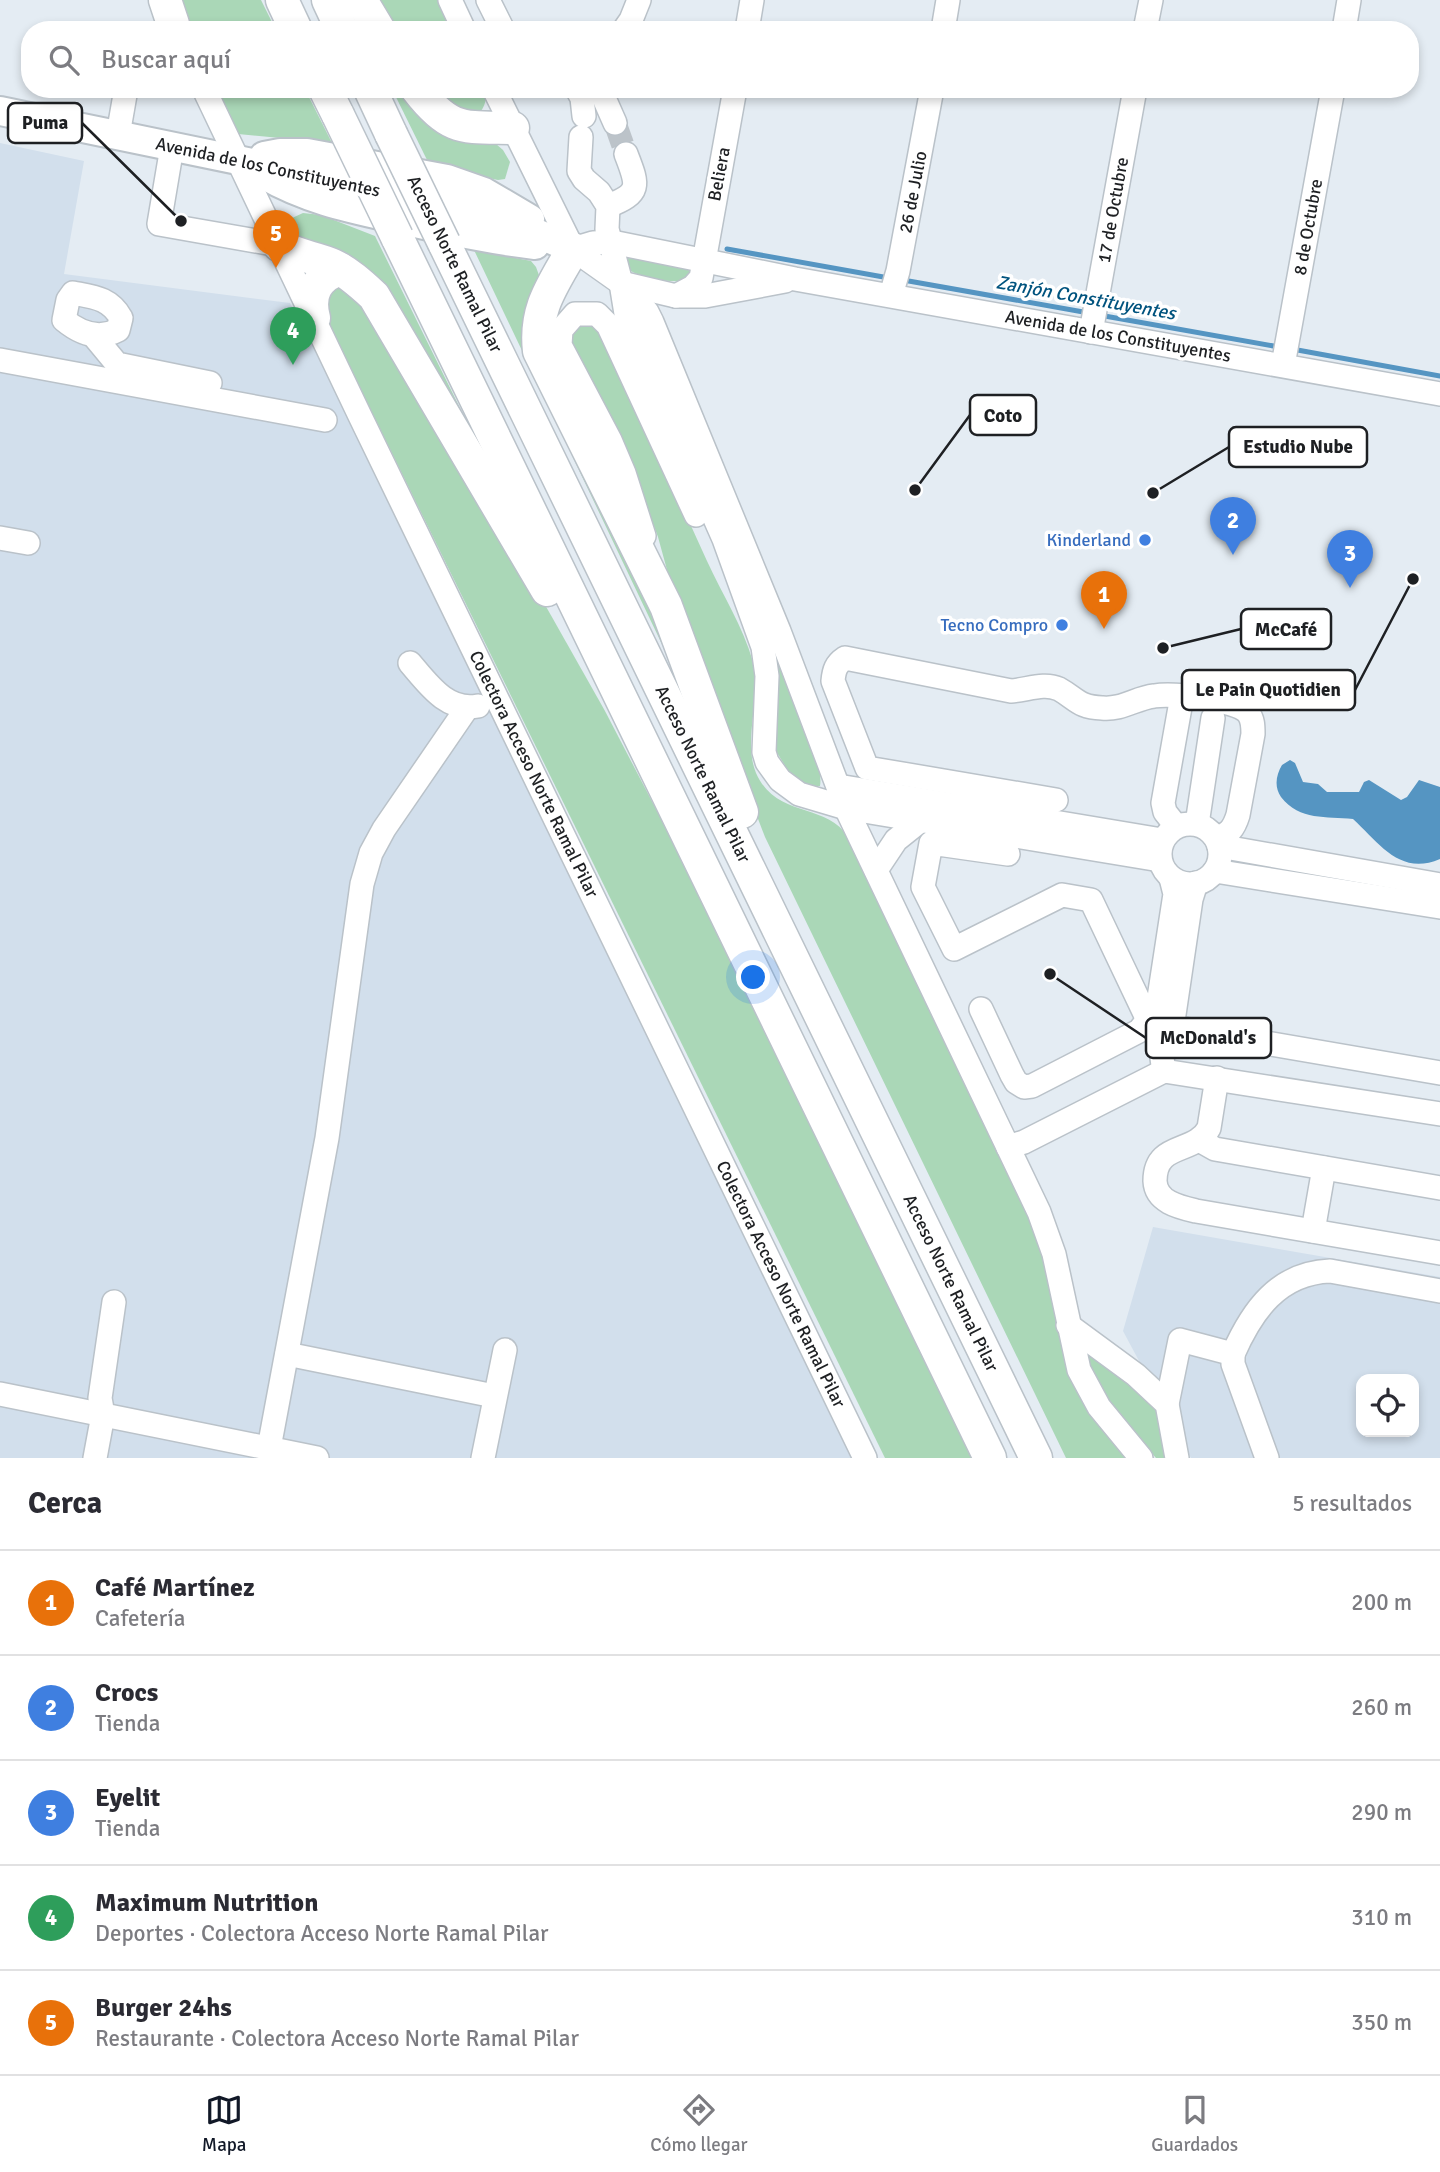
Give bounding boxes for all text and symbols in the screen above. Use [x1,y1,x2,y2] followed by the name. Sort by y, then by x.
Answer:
[21,21,1419,98] search box
[45,41,83,79] icon: search
[101,44,231,76] text: Buscar aquí
[8,103,82,143] callout: Puma
[22,111,69,135] text: Puma
[154,132,382,202] street label: Avenida de los Constituyentes
[703,145,735,203] street label: Beliera
[894,149,932,235] street label: 26 de Julio
[1093,155,1133,265] street label: 17 de Octubre
[403,172,508,356] street label: Acceso Norte Ramal Pilar
[1289,177,1327,277] street label: 8 de Octubre
[253,210,299,268] pin: 5
[994,270,1179,326] water label: Zanjón Constituyentes
[1003,305,1233,367] street label: Avenida de los Constituyentes
[270,307,316,365] pin: 4
[970,395,1036,435] callout: Coto
[984,404,1022,428] text: Coto
[1229,427,1367,467] callout: Estudio Nube
[1243,435,1353,459] text: Estudio Nube
[1210,497,1256,555] pin: 2
[1047,529,1131,551] place label: Kinderland
[1327,530,1373,588] pin: 3
[1137,532,1153,548] marker: Kinderland
[1081,571,1127,629] pin: 1
[1241,609,1331,649] callout: McCafé
[940,614,1048,636] place label: Tecno Compro
[1054,617,1070,633] marker: Tecno Compro
[1255,618,1317,642] text: McCafé
[465,647,604,901] street label: Colectora Acceso Norte Ramal Pilar
[1182,670,1355,710] callout: Le Pain Quotidien
[1195,678,1341,702] text: Le Pain Quotidien
[651,682,756,866] street label: Acceso Norte Ramal Pilar
[736,960,770,994] your location
[1146,1018,1271,1058] callout: McDonald's
[1160,1026,1256,1050] text: McDonald's
[712,1157,851,1411] street label: Colectora Acceso Norte Ramal Pilar
[899,1191,1004,1375] street label: Acceso Norte Ramal Pilar
[1356,1374,1419,1437] map controls
[1356,1374,1419,1437] button: locate
[28,1485,102,1522] text: Cerca
[1292,1489,1412,1518] text: 5 resultados
[95,1572,255,1604] text: Café Martínez
[45,1588,57,1617] text: 1
[1351,1588,1412,1617] text: 200 m
[95,1604,186,1633] text: Cafetería
[95,1677,158,1709] text: Crocs
[45,1693,57,1722] text: 2
[1351,1693,1412,1722] text: 260 m
[95,1709,160,1738] text: Tienda
[95,1782,160,1814] text: Eyelit
[45,1798,57,1827] text: 3
[1351,1798,1412,1827] text: 290 m
[95,1814,160,1843] text: Tienda
[95,1887,318,1919] text: Maximum Nutrition
[45,1903,57,1932] text: 4
[1351,1903,1412,1932] text: 310 m
[95,1919,549,1948] text: Deportes · Colectora Acceso Norte Ramal Pilar
[95,1992,232,2024] text: Burger 24hs
[45,2008,57,2037] text: 5
[1351,2008,1412,2037] text: 350 m
[95,2024,579,2053] text: Restaurante · Colectora Acceso Norte Ramal Pilar
[202,2091,247,2157] tab: Mapa
[650,2091,748,2157] tab: Cómo llegar
[1151,2091,1238,2157] tab: Guardados

